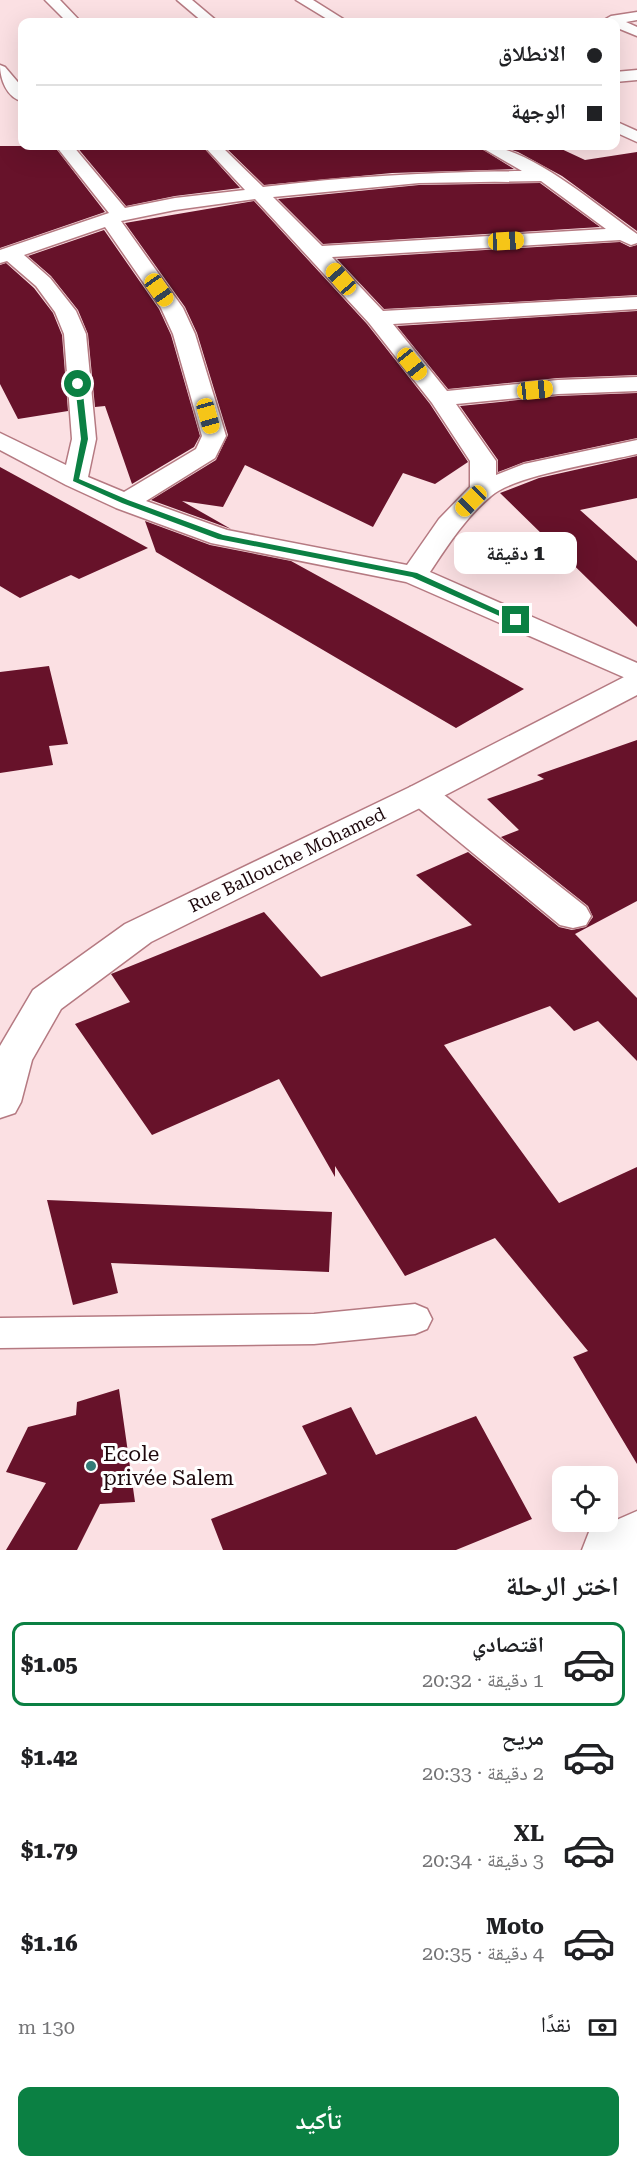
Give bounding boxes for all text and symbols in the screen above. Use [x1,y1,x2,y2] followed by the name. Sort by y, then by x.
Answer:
[498,41,566,66] text: الانطلاق
[511,99,566,124] text: الوجهة
[488,231,524,251] car
[322,260,360,298] car
[141,270,177,310] car
[394,344,430,384] car
[64,370,91,397] route start
[516,379,554,401] car
[194,396,222,436] car
[452,482,490,520] car
[454,533,578,575] callout: 1 دقيقة
[486,541,545,565] text: 1 دقيقة
[502,606,529,633] route end
[185,802,389,916] street label: Rue Ballouche Mohamed
[103,1442,234,1490] place label: Ecole privée Salem
[84,1459,98,1473] marker: Ecole privée Salem
[552,1466,618,1532] map controls
[552,1466,618,1532] button: locate
[506,1570,619,1602] text: اختر الرحلة
[472,1632,544,1657] text: اقتصادي
[562,1637,616,1691] icon: car
[21,1652,78,1677] text: $1.05
[422,1668,544,1692] text: 1 دقيقة · 20:32
[501,1725,544,1750] text: مريح
[562,1730,616,1784] icon: car
[21,1745,78,1770] text: $1.42
[422,1761,544,1785] text: 2 دقيقة · 20:33
[514,1821,544,1846] text: XL
[562,1823,616,1877] icon: car
[21,1838,78,1863] text: $1.79
[422,1848,544,1872] text: 3 دقيقة · 20:34
[486,1914,544,1939] text: Moto
[562,1916,616,1970] icon: car
[21,1931,78,1956] text: $1.16
[422,1941,544,1965] text: 4 دقيقة · 20:35
[586,2011,619,2044] icon: cash
[541,2012,571,2037] text: نقدًا
[18,2015,75,2039] text: 130 m
[18,2087,619,2156] button: تأكيد

